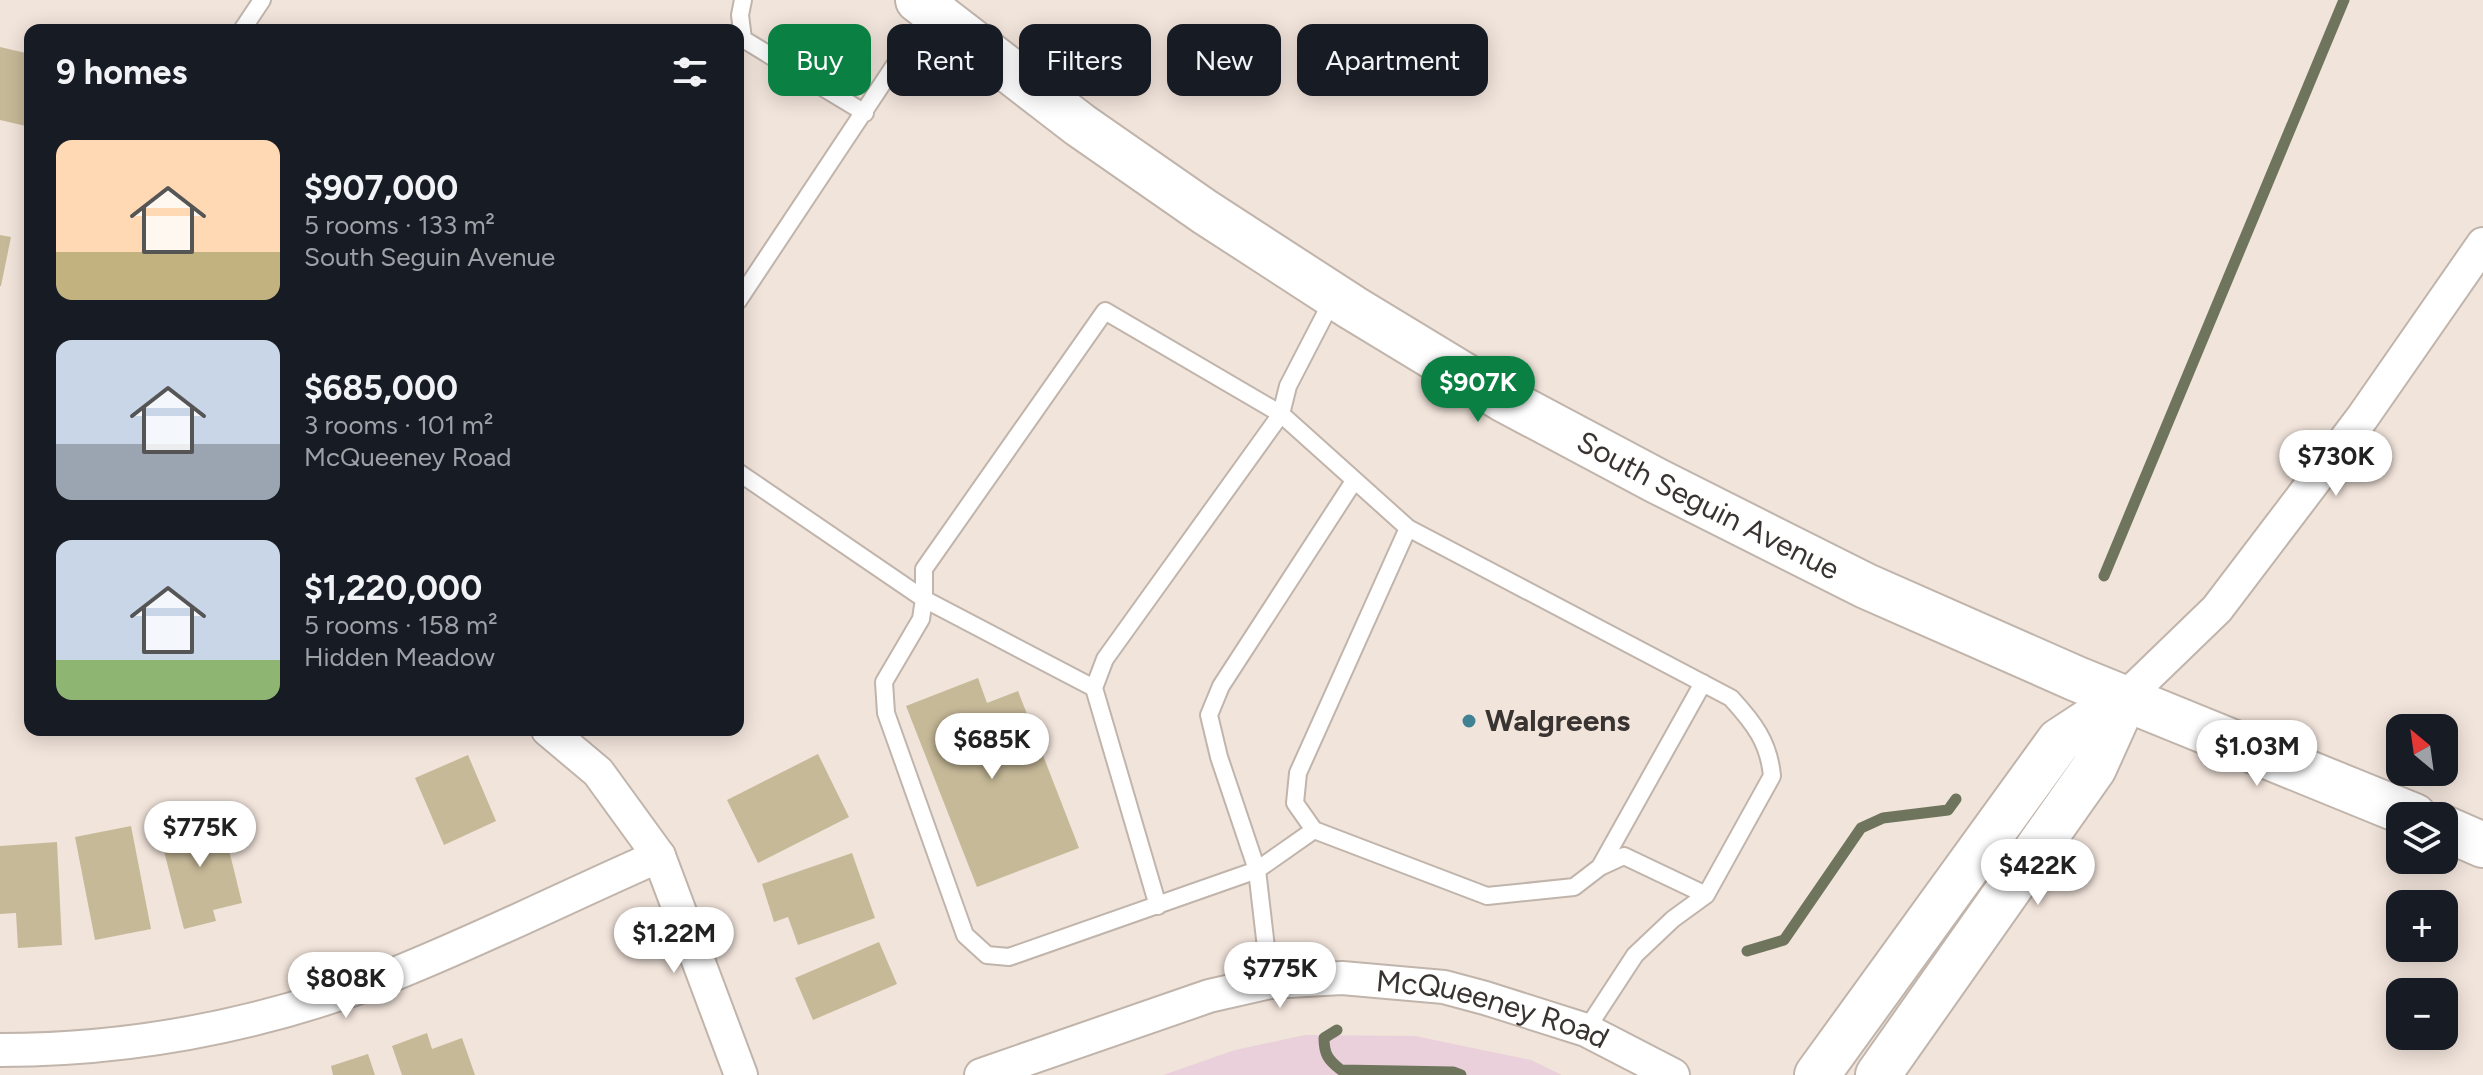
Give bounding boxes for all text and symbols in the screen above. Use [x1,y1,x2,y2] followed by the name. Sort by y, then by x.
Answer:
[768,24,871,96] chip: Buy
[887,24,1003,96] chip: Rent
[1019,24,1151,96] chip: Filters
[1167,24,1281,96] chip: New
[1297,24,1488,96] chip: Apartment
[668,50,712,94] icon: filters
[56,52,187,93] text: 9 homes
[304,168,458,209] text: $907,000
[120,172,216,268] icon: home
[304,209,495,241] text: 5 rooms · 133 m²
[304,241,555,273] text: South Seguin Avenue
[1422,356,1534,424] pin: $907K
[1439,366,1517,398] text: $907K
[304,368,458,409] text: $685,000
[120,372,216,468] icon: home
[304,409,493,441] text: 3 rooms · 101 m²
[1571,423,1846,588] street label: South Seguin Avenue
[2280,430,2392,498] pin: $730K
[2297,440,2375,472] text: $730K
[304,441,512,473] text: McQueeney Road
[304,568,482,609] text: $1,220,000
[120,572,216,668] icon: home
[304,609,498,641] text: 5 rooms · 158 m²
[304,641,495,673] text: Hidden Meadow
[1485,702,1630,739] place label: Walgreens
[1460,712,1478,730] marker: Walgreens
[936,713,1048,781] pin: $685K
[2386,714,2458,786] north arrow
[2386,714,2458,1050] map controls
[2192,720,2322,788] pin: $1.03M
[953,723,1031,755] text: $685K
[2214,730,2300,762] text: $1.03M
[144,801,256,869] pin: $775K
[2386,802,2458,874] button: layers
[162,811,238,843] text: $775K
[1982,839,2094,907] pin: $422K
[1999,849,2077,881] text: $422K
[2386,890,2458,962] button: +
[609,907,739,975] pin: $1.22M
[632,917,716,949] text: $1.22M
[1224,942,1336,1010] pin: $775K
[290,952,402,1020] pin: $808K
[1242,952,1318,984] text: $775K
[306,962,386,994] text: $808K
[1374,962,1615,1057] street label: McQueeney Road
[2386,978,2458,1050] button: −

